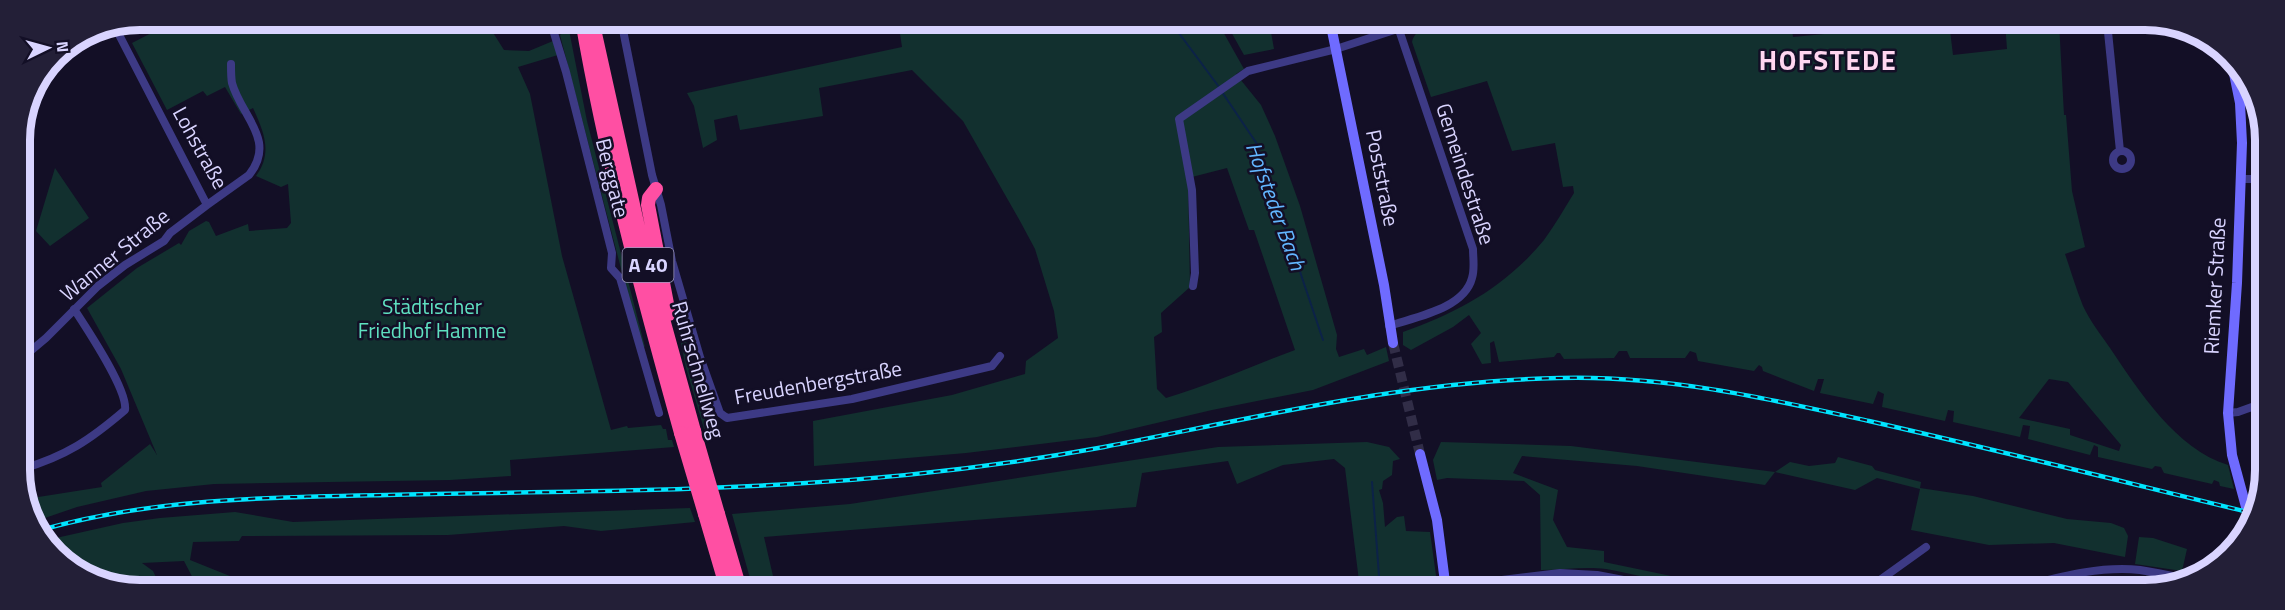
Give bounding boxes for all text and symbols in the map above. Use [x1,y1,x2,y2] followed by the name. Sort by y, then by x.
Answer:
[18,18,78,78] north arrow
[1759,39,1897,80] district label: HOFSTEDE
[51,40,75,53] text: N
[1428,99,1504,248] street label: Gemeindestraße
[165,100,237,195] street label: Lohstraße
[1358,127,1408,229] street label: Poststraße
[588,135,638,221] street label: Berggate
[1237,137,1315,276] water label: Hofsteder Bach
[53,200,176,308] street label: Wanner Straße
[2194,217,2234,355] street label: Riemker Straße
[622,248,674,282] road number: A 40
[358,290,506,346] park label: Städtischer Friedhof Hamme
[664,297,734,442] street label: Ruhrschnellweg
[732,352,904,412] street label: Freudenbergstraße

